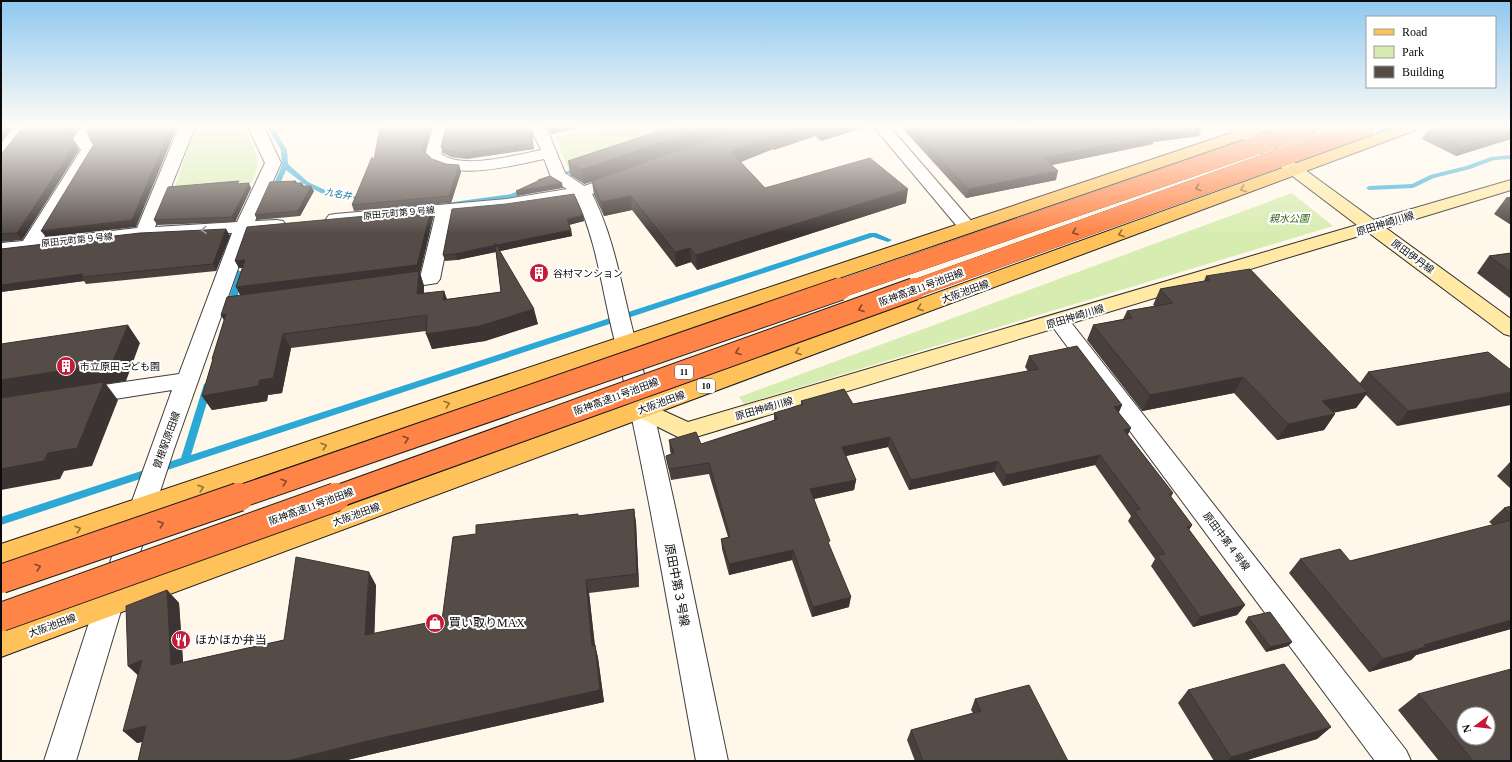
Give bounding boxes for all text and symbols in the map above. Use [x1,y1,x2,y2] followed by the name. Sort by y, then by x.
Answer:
[1366,16,1496,88] legend
[1402,25,1427,39] text: Road
[1402,45,1424,59] text: Park
[1402,65,1444,79] text: Building
[1194,183,1201,191] one-way arrow
[1239,185,1246,193] one-way arrow
[324,187,353,201] water label: 九名井
[363,205,436,221] street label: 原田元町第９号線
[1355,209,1415,238] street label: 原田神崎川線
[1269,213,1311,224] park label: 親水公園
[201,225,207,234] one-way arrow
[1072,227,1079,235] one-way arrow
[1117,230,1124,238] one-way arrow
[41,231,114,249] street label: 原田元町第９号線
[1389,237,1436,276] street label: 原田伊丹線
[528,262,550,284] building icon: 谷村マンション
[877,267,965,308] street label: 阪神高速11号池田線
[553,268,623,279] place label: 谷村マンション
[940,278,991,305] street label: 大阪池田線
[1045,302,1105,331] street label: 原田神崎川線
[916,303,923,311] one-way arrow
[857,304,864,312] one-way arrow
[735,348,742,356] one-way arrow
[794,348,801,356] one-way arrow
[55,355,77,377] building icon: 市立原田こども園
[80,361,160,372] place label: 市立原田こども園
[675,365,693,379] road number: 11
[572,376,660,417] street label: 阪神高速11号池田線
[697,379,715,393] road number: 10
[636,389,687,416] street label: 大阪池田線
[734,395,794,422] street label: 原田神崎川線
[444,401,451,409] one-way arrow
[151,410,182,470] street label: 曽根駅原田線
[403,436,410,444] one-way arrow
[321,442,328,451] one-way arrow
[280,478,287,487] one-way arrow
[197,484,204,493] one-way arrow
[267,486,355,527] street label: 阪神高速11号池田線
[331,501,382,528] street label: 大阪池田線
[1201,510,1252,573] street label: 原田中第４号線
[157,521,164,529] one-way arrow
[74,525,81,534] one-way arrow
[662,542,692,628] street label: 原田中第３号線
[34,563,41,571] one-way arrow
[27,612,78,639] street label: 大阪池田線
[424,612,446,634] shop icon: 買い取りMAX
[449,616,525,630] place label: 買い取りMAX
[170,629,192,651] restaurant icon: ほかほか弁当
[195,633,267,647] place label: ほかほか弁当
[1456,706,1496,746] north arrow
[1460,723,1473,734] text: N

